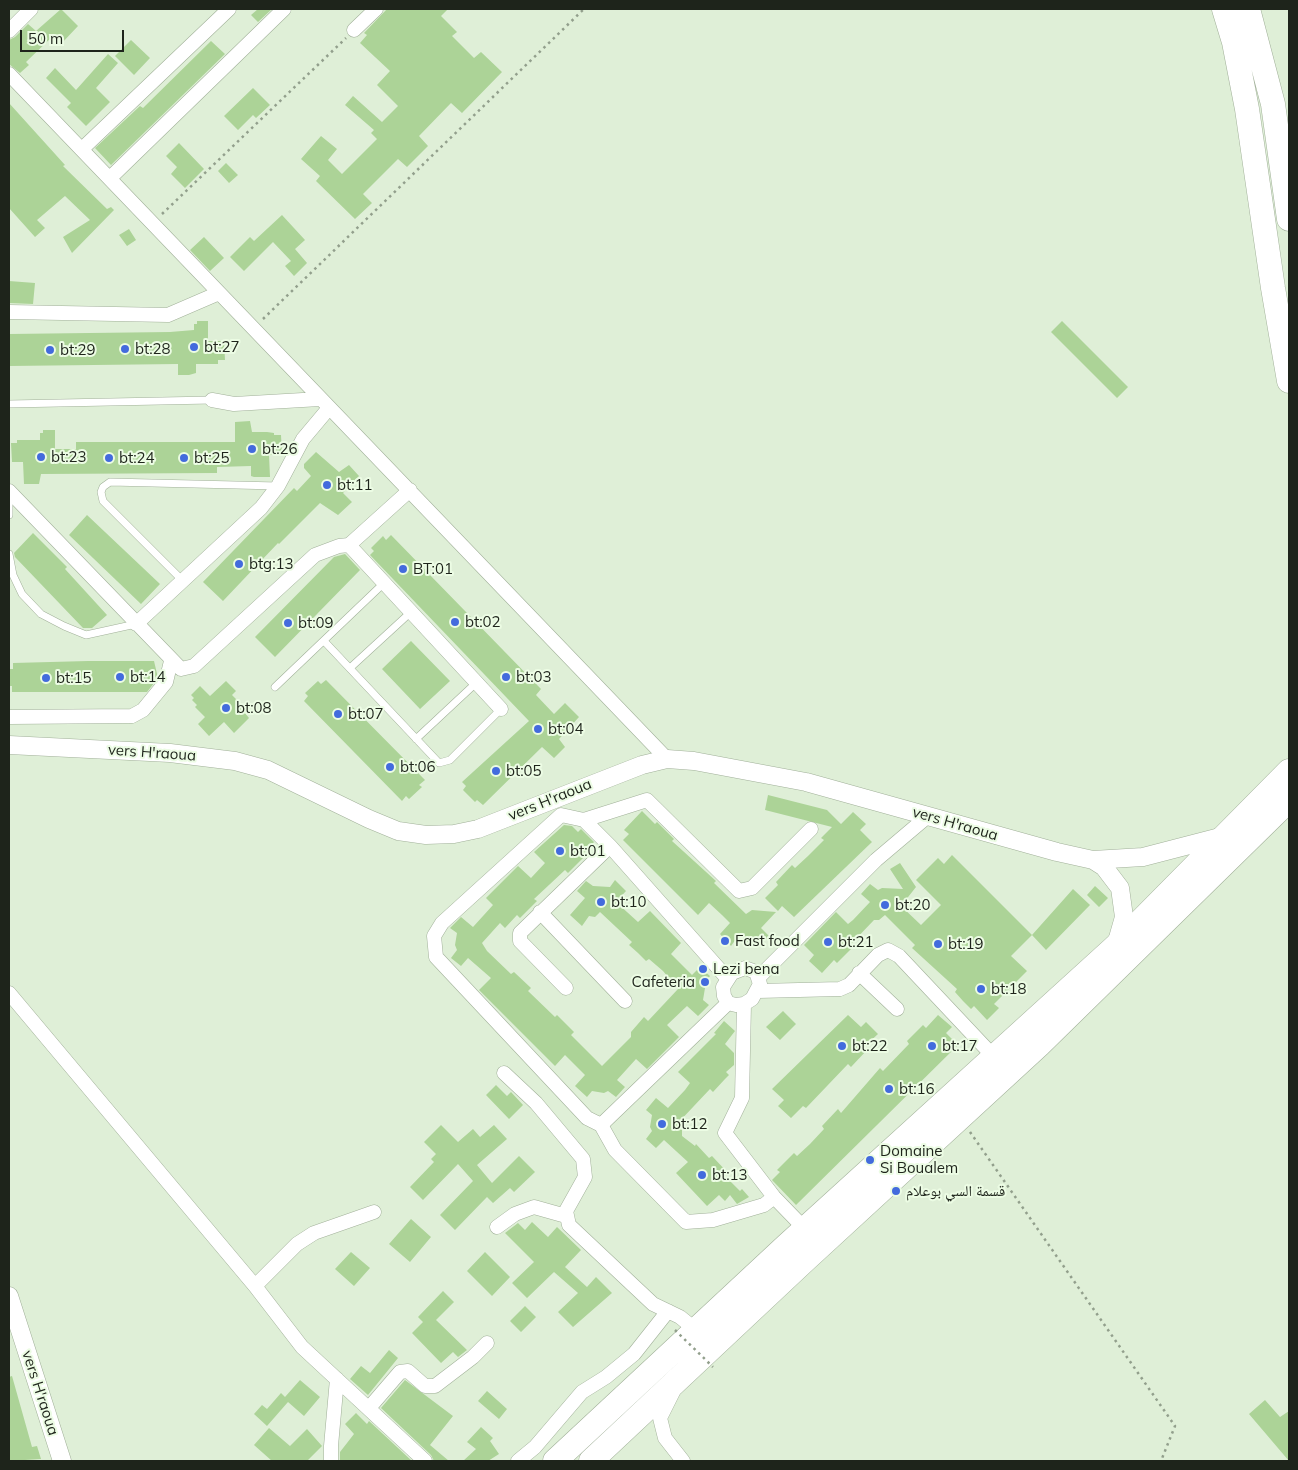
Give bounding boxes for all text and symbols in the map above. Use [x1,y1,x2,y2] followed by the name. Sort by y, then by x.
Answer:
[22,20,126,52] scale bar
[28,29,63,48] text: 50 m
[204,338,240,356] place label: bt:27
[135,340,171,358] place label: bt:28
[60,341,96,359] place label: bt:29
[188,341,200,353] marker: bt:27
[119,343,131,355] marker: bt:28
[44,344,56,356] marker: bt:29
[262,440,298,458] place label: bt:26
[246,443,258,455] marker: bt:26
[51,448,87,466] place label: bt:23
[119,449,155,467] place label: bt:24
[194,449,230,467] place label: bt:25
[35,451,47,463] marker: bt:23
[103,452,115,464] marker: bt:24
[178,452,190,464] marker: bt:25
[337,476,373,494] place label: bt:11
[321,479,333,491] marker: bt:11
[249,555,294,573] place label: btg:13
[233,558,245,570] marker: btg:13
[413,560,453,578] place label: BT:01
[397,563,409,575] marker: BT:01
[465,613,501,631] place label: bt:02
[298,614,334,632] place label: bt:09
[449,616,461,628] marker: bt:02
[282,617,294,629] marker: bt:09
[130,668,166,686] place label: bt:14
[516,668,552,686] place label: bt:03
[56,669,92,687] place label: bt:15
[114,671,126,683] marker: bt:14
[500,671,512,683] marker: bt:03
[40,672,52,684] marker: bt:15
[236,699,272,717] place label: bt:08
[220,702,232,714] marker: bt:08
[348,705,384,723] place label: bt:07
[332,708,344,720] marker: bt:07
[548,720,584,738] place label: bt:04
[532,723,544,735] marker: bt:04
[107,741,197,765] street label: vers H'raoua
[400,758,436,776] place label: bt:06
[384,761,396,773] marker: bt:06
[506,762,542,780] place label: bt:05
[490,765,502,777] marker: bt:05
[506,775,594,825] street label: vers H'raoua
[910,803,1000,845] street label: vers H'raoua
[570,842,606,860] place label: bt:01
[554,845,566,857] marker: bt:01
[611,893,647,911] place label: bt:10
[595,896,607,908] marker: bt:10
[895,896,931,914] place label: bt:20
[879,899,891,911] marker: bt:20
[735,932,800,950] place label: Fast food
[838,933,874,951] place label: bt:21
[719,935,731,947] marker: Fast food
[948,935,984,953] place label: bt:19
[822,936,834,948] marker: bt:21
[932,938,944,950] marker: bt:19
[713,960,779,978] place label: Lezi bena
[697,963,709,975] marker: Lezi bena
[632,973,695,991] place label: Cafeteria
[699,976,711,988] marker: Cafeteria
[991,980,1027,998] place label: bt:18
[975,983,987,995] marker: bt:18
[852,1037,888,1055] place label: bt:22
[942,1037,978,1055] place label: bt:17
[836,1040,848,1052] marker: bt:22
[926,1040,938,1052] marker: bt:17
[899,1080,935,1098] place label: bt:16
[883,1083,895,1095] marker: bt:16
[672,1115,708,1133] place label: bt:12
[656,1118,668,1130] marker: bt:12
[880,1142,958,1177] place label: Domaine Si Boualem
[864,1154,876,1166] marker: Domaine Si Boualem
[712,1166,748,1184] place label: bt:13
[696,1169,708,1181] marker: bt:13
[906,1182,1005,1200] place label: قسمة السي بوعلام
[890,1185,902,1197] marker: قسمة السي بوعلام
[18,1348,62,1438] street label: vers H'raoua

